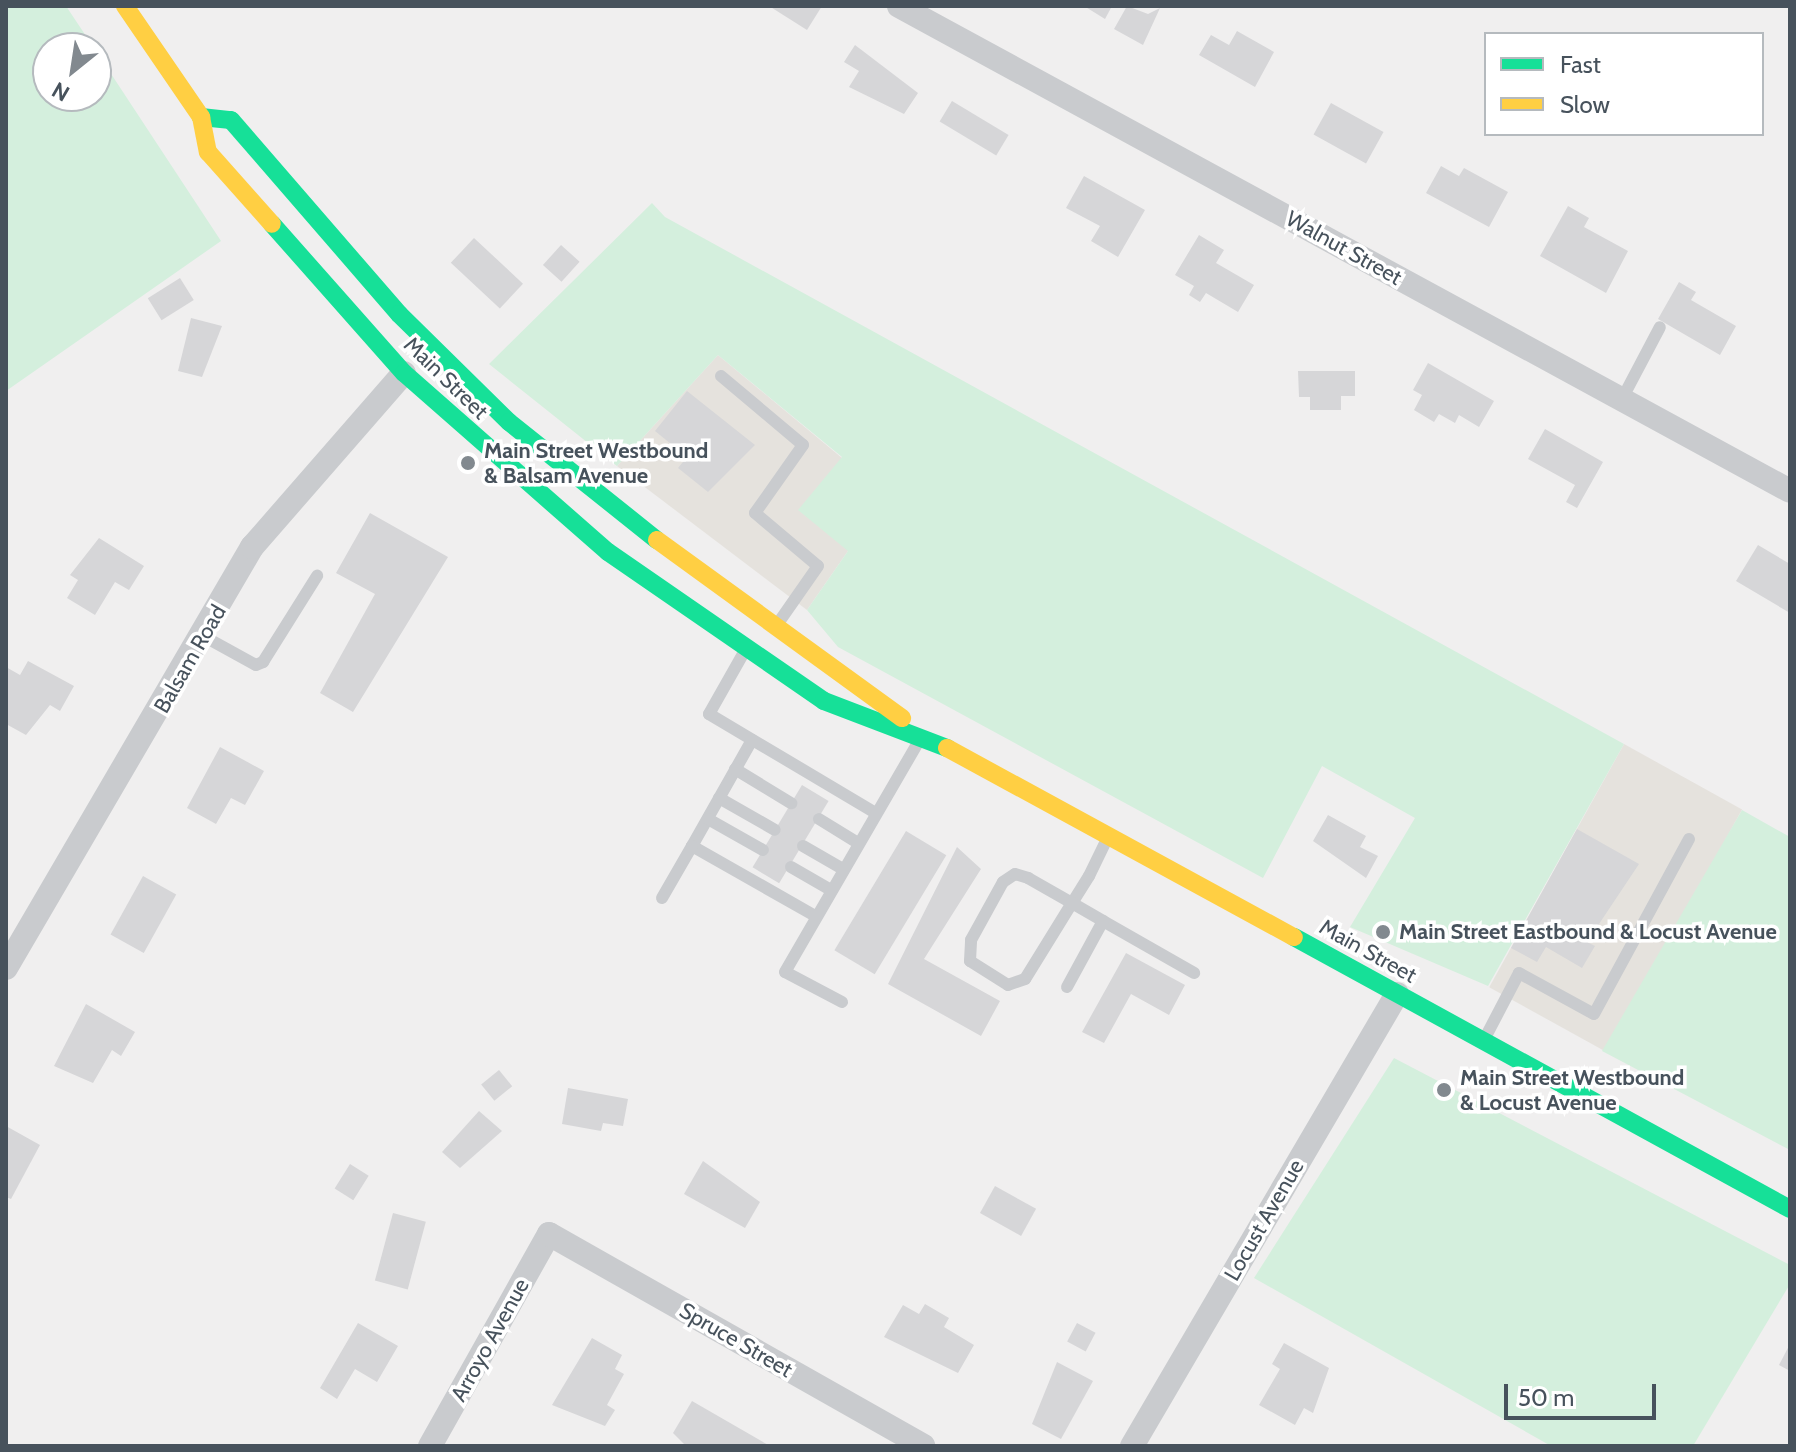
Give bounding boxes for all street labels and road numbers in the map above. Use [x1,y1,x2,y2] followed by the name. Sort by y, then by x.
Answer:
[1281,205,1407,291] street label: Walnut Street
[398,331,494,425] street label: Main Street
[148,600,232,718] street label: Balsam Road
[1315,914,1421,988] street label: Main Street
[1219,1155,1309,1285] street label: Locust Avenue
[445,1274,535,1406] street label: Arroyo Avenue
[675,1297,797,1383] street label: Spruce Street

